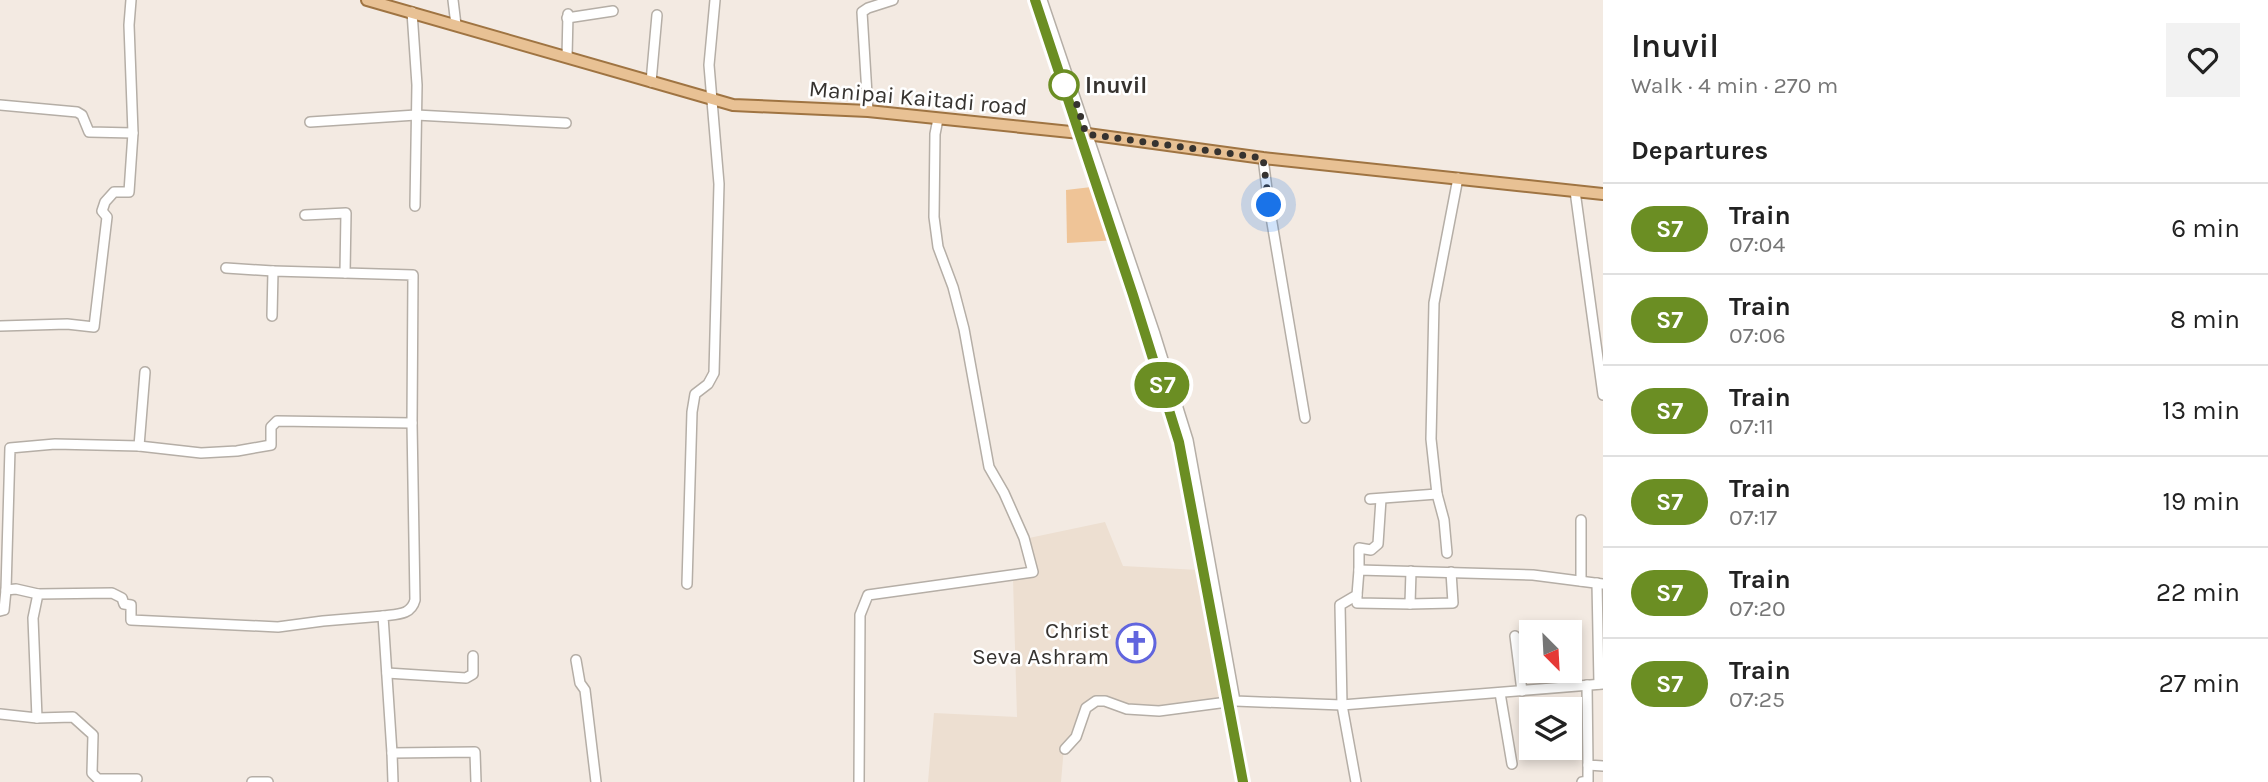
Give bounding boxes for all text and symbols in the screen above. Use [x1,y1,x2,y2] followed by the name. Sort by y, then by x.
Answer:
[2166,23,2240,97] button: heart
[1631,27,1719,65] text: Inuvil
[1049,70,1079,100] marker: Inuvil
[1085,72,1147,99] place label: Inuvil
[1631,72,1838,99] text: Walk · 4 min · 270 m
[808,75,1028,121] street label: Manipai Kaitadi road
[1631,135,1768,166] text: Departures
[1251,187,1286,222] your location
[1729,200,1791,231] text: Train
[2171,213,2240,244] text: 6 min
[1656,215,1683,243] text: S7
[1729,231,1785,258] text: 07:04
[1729,291,1791,322] text: Train
[2170,304,2240,335] text: 8 min
[1656,306,1683,334] text: S7
[1729,322,1786,349] text: 07:06
[1130,362,1194,408] line badge: S7
[1148,371,1176,399] text: S7
[1729,382,1791,413] text: Train
[2162,395,2240,426] text: 13 min
[1656,397,1683,425] text: S7
[1729,413,1774,440] text: 07:11
[1729,473,1791,504] text: Train
[2162,486,2240,517] text: 19 min
[1656,488,1683,516] text: S7
[1729,504,1777,531] text: 07:17
[1729,564,1791,595] text: Train
[2156,577,2240,608] text: 22 min
[1656,579,1683,607] text: S7
[1729,595,1786,622] text: 07:20
[972,617,1109,670] place label: Christ Seva Ashram
[1519,620,1582,682] north arrow
[1519,620,1582,760] map controls
[1115,622,1157,664] church icon: Christ Seva Ashram
[1729,655,1791,686] text: Train
[2159,668,2240,699] text: 27 min
[1656,670,1683,698] text: S7
[1729,686,1785,713] text: 07:25
[1519,697,1582,760] button: layers

